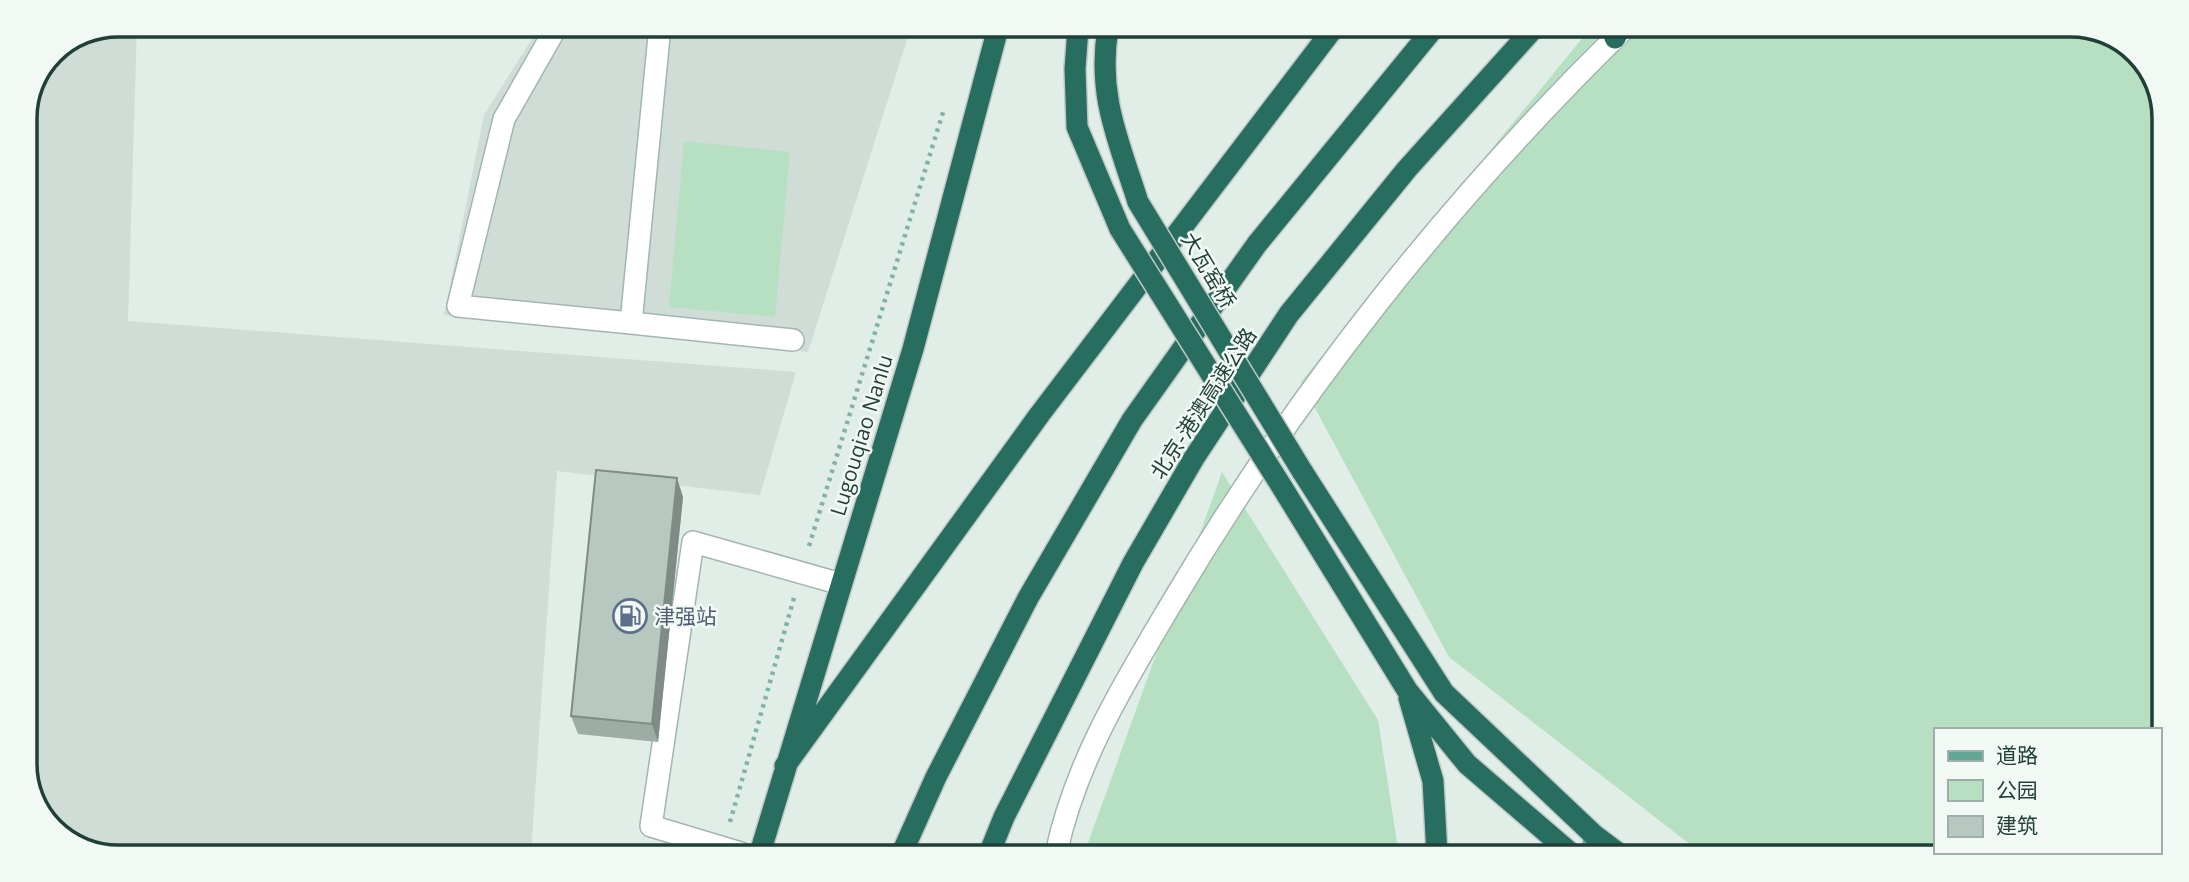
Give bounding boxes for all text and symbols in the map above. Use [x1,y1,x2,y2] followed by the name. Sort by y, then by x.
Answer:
[1175,227,1243,313] street label: 大瓦窑桥
[1144,322,1262,484] street label: 北京-港澳高速公路
[823,351,899,519] street label: Lugouqiao Nanlu
[611,597,649,635] fuel station icon: 津强站
[654,602,717,630] place label: 津强站
[1934,728,2161,854] legend
[1996,741,2038,769] text: 道路
[1996,776,2038,804] text: 公园
[1996,811,2038,839] text: 建筑

